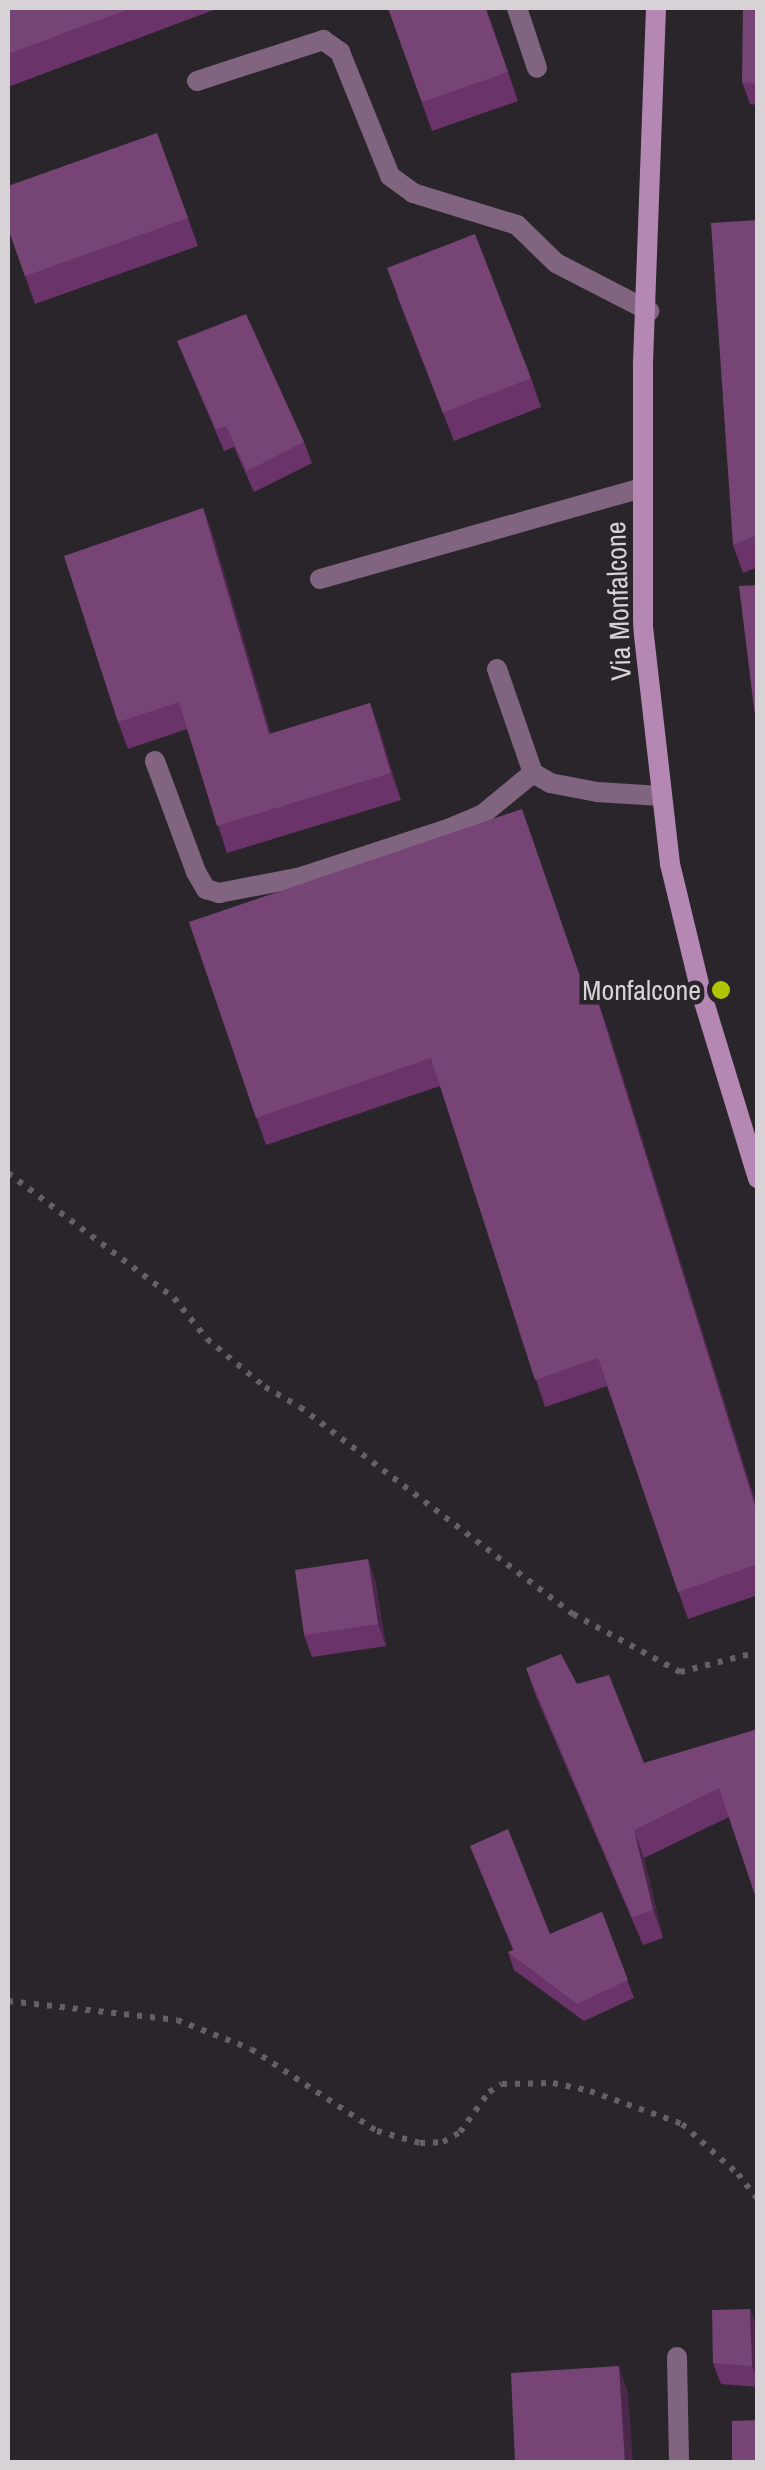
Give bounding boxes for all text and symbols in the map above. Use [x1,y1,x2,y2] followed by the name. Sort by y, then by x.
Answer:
[598,521,638,681] street label: Via Monfalcone
[582,973,701,1007] place label: Monfalcone
[710,979,732,1001] marker: Monfalcone

